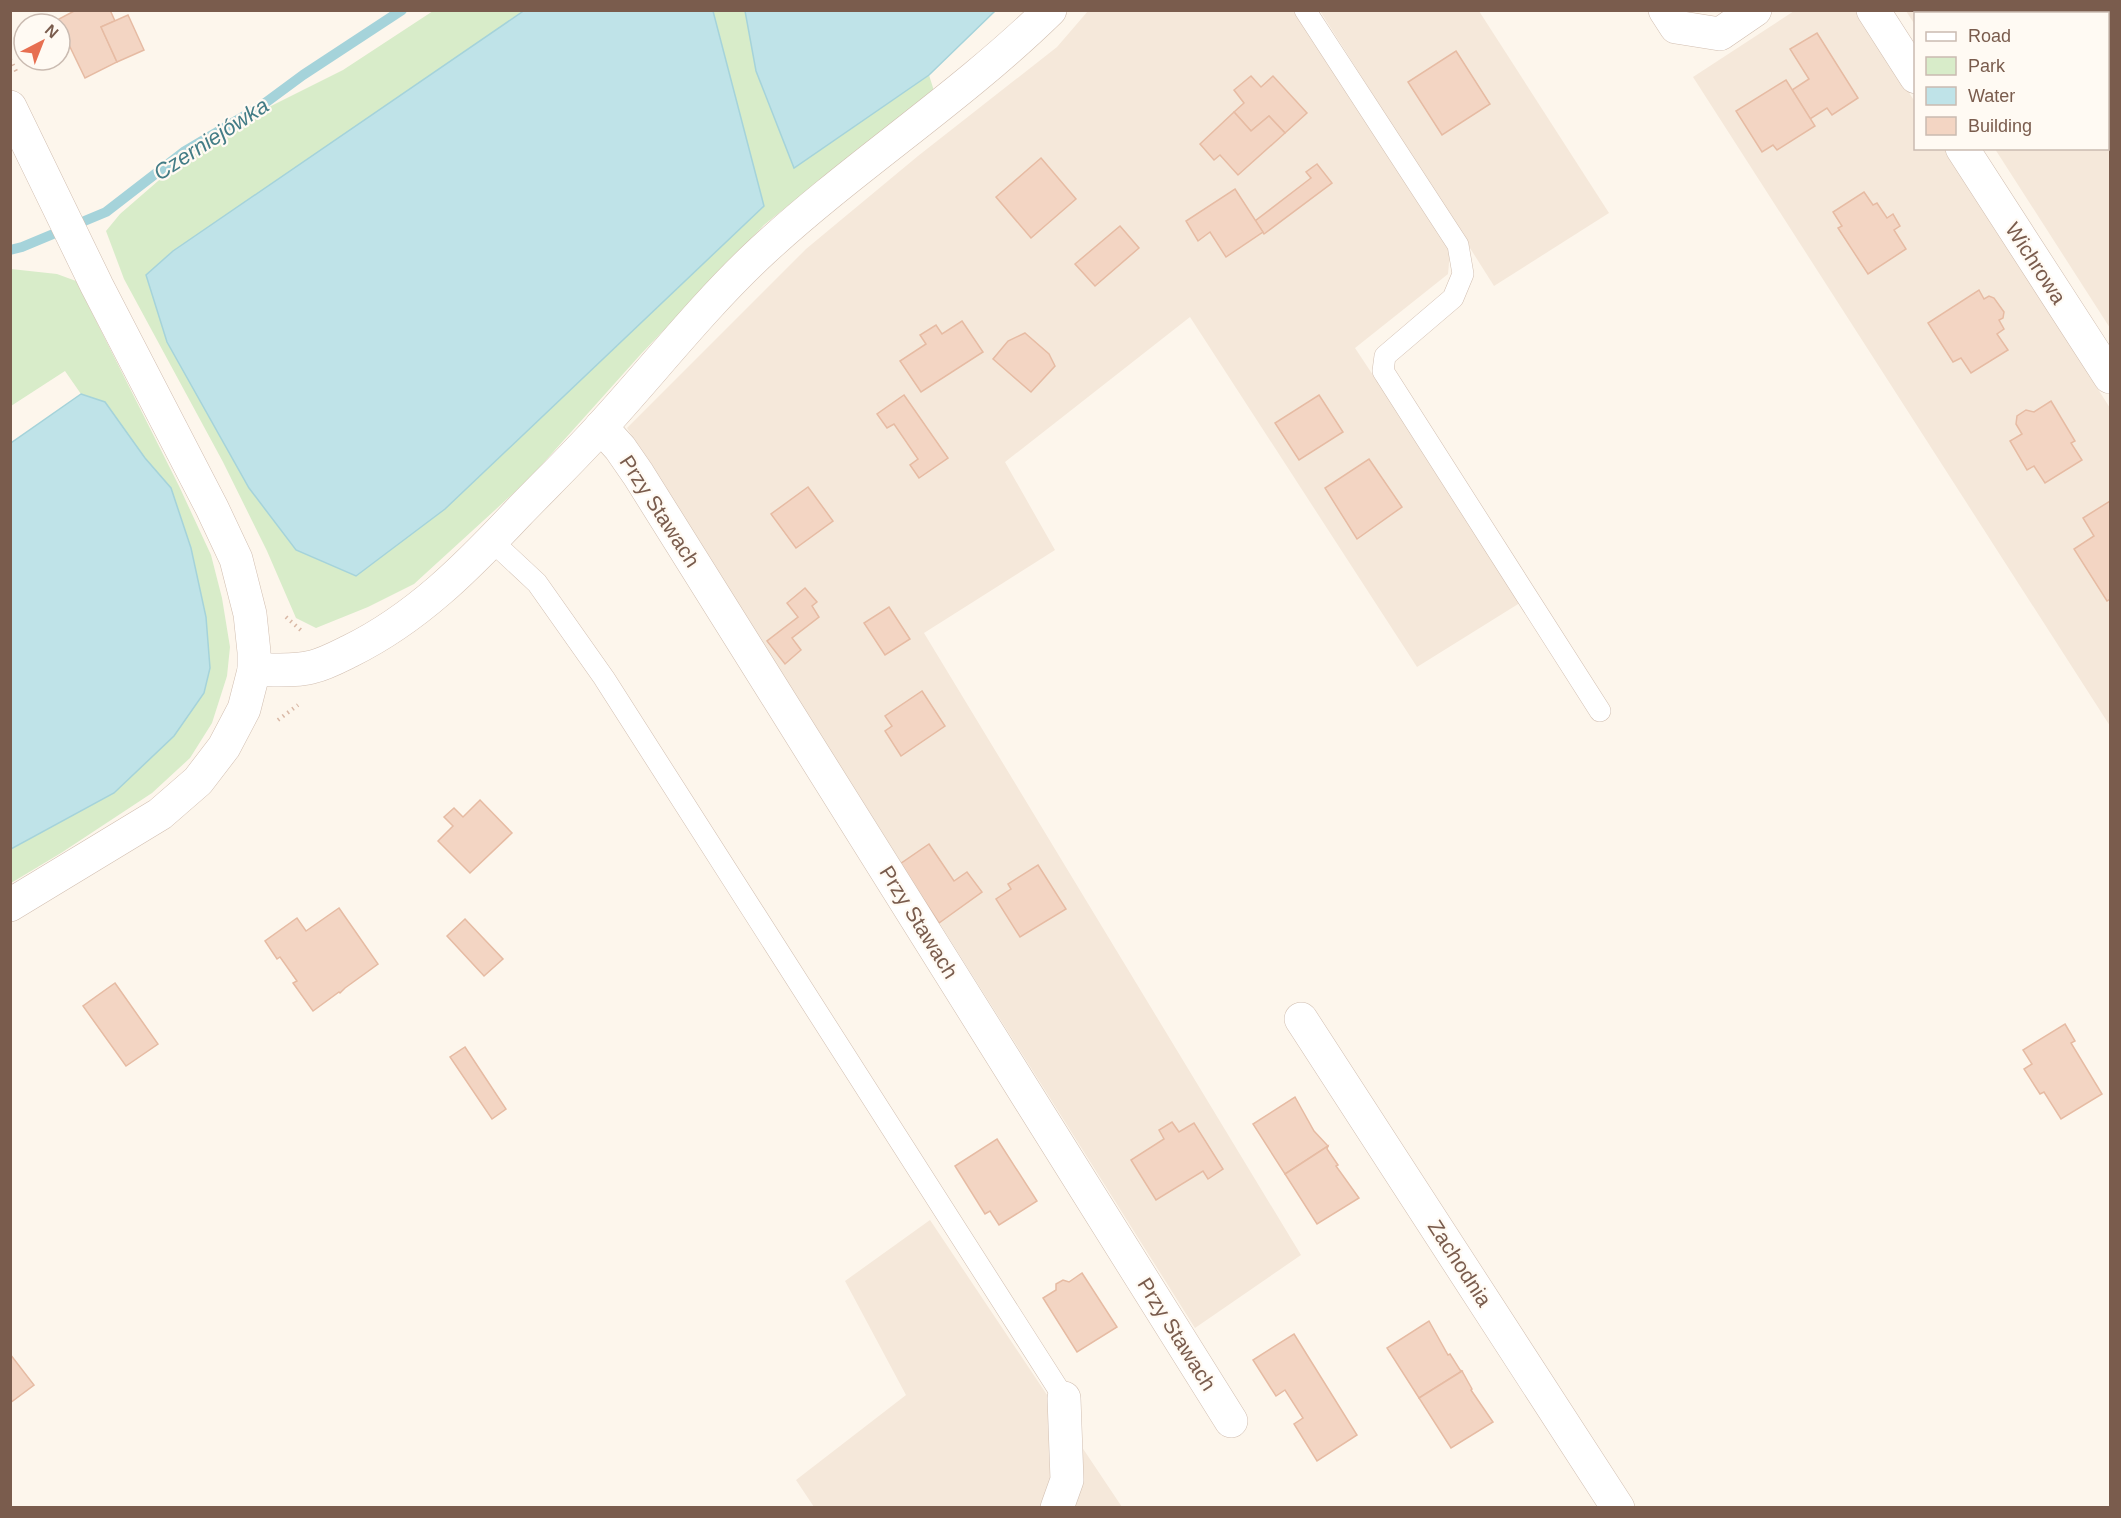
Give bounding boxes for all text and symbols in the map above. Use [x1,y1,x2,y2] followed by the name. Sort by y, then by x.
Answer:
[12,12,72,72] north arrow
[1914,12,2109,150] legend
[42,21,62,41] text: N
[1968,26,2011,46] text: Road
[1968,56,2006,76] text: Park
[1968,86,2015,106] text: Water
[149,93,273,185] water label: Czerniejówka
[1968,116,2032,136] text: Building
[2001,218,2071,308] street label: Wichrowa
[615,451,705,571] street label: Przy Stawach
[875,861,963,983] street label: Przy Stawach
[1424,1216,1497,1311] street label: Zachodnia
[1133,1273,1221,1395] street label: Przy Stawach

